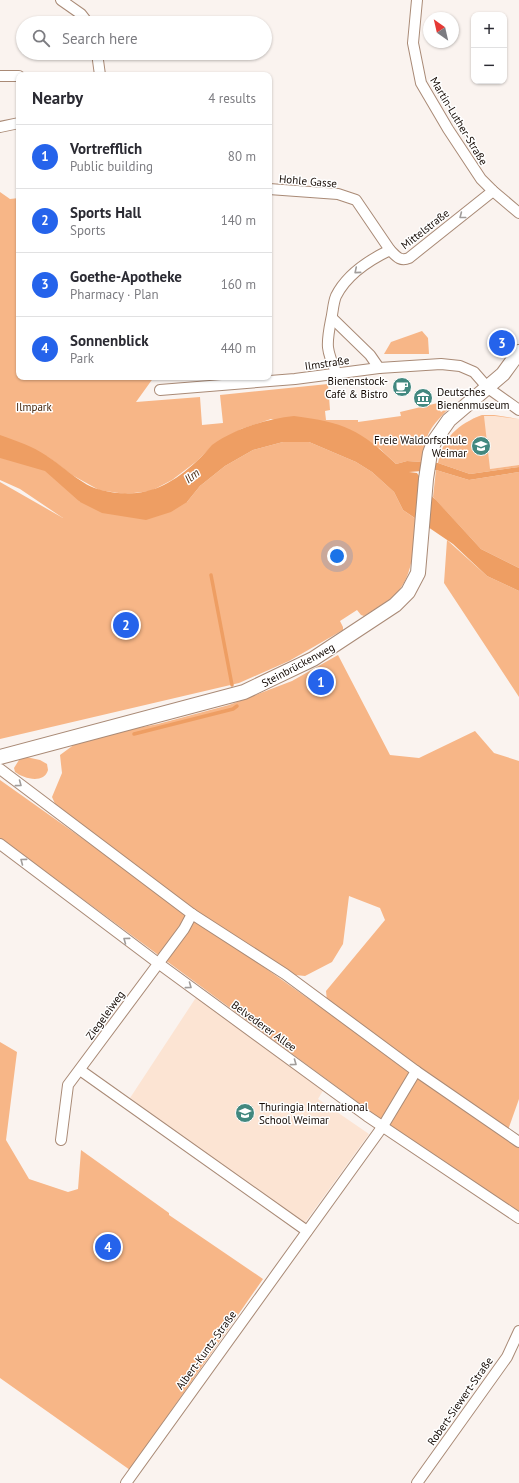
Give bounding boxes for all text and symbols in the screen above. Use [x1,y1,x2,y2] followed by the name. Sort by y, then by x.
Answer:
[423,12,459,48] north arrow
[471,12,507,84] map controls
[471,12,507,48] button: +
[16,16,272,60] search box
[30,27,52,49] icon: search
[62,29,138,48] text: Search here
[471,48,507,84] button: −
[427,74,491,168] street label: Martin-Luther-Straße
[32,87,83,109] text: Nearby
[208,90,256,107] text: 4 results
[70,139,142,158] text: Vortrefflich
[41,148,49,165] text: 1
[228,148,256,165] text: 80 m
[70,158,153,175] text: Public building
[278,171,338,191] street label: Hohle Gasse
[70,203,141,222] text: Sports Hall
[398,206,452,252] street label: Mittelstraße
[460,211,467,218] one-way arrow
[41,212,49,229] text: 2
[221,212,256,229] text: 140 m
[70,222,106,239] text: Sports
[355,266,362,273] one-way arrow
[70,267,182,286] text: Goethe-Apotheke
[41,276,49,293] text: 3
[221,276,256,293] text: 160 m
[70,286,159,303] text: Pharmacy · Plan
[489,328,515,358] pin: 3
[70,331,149,350] text: Sonnenblick
[41,340,49,357] text: 4
[221,340,256,357] text: 440 m
[70,350,94,367] text: Park
[304,353,351,373] street label: Ilmstraße
[325,374,388,401] place label: Bienenstock- Café & Bistro
[391,376,413,398] cafe icon: Bienenstock- Café & Bistro
[437,385,510,412] place label: Deutsches Bienenmuseum
[412,387,434,409] museum icon: Deutsches Bienenmuseum
[16,400,53,414] park label: Ilmpark
[374,433,467,460] place label: Freie Waldorfschule Weimar
[470,435,492,457] school or university icon: Freie Waldorfschule Weimar
[181,465,202,486] water label: Ilm
[327,546,347,566] your location
[113,610,139,640] pin: 2
[259,640,337,690] street label: Steinbrückenweg
[308,667,334,697] pin: 1
[15,779,22,787] one-way arrow
[20,859,27,866] one-way arrow
[124,937,131,944] one-way arrow
[185,981,192,989] one-way arrow
[83,988,127,1042] street label: Ziegeleiweg
[229,998,300,1055] street label: Belvederer Allee
[290,1058,297,1065] one-way arrow
[259,1100,369,1127] place label: Thuringia International School Weimar
[234,1102,256,1124] school or university icon: Thuringia International School Weimar
[95,1232,121,1262] pin: 4
[173,1308,240,1392] street label: Albert-Kuntz-Straße
[424,1354,496,1448] street label: Robert-Siewert-Straße

